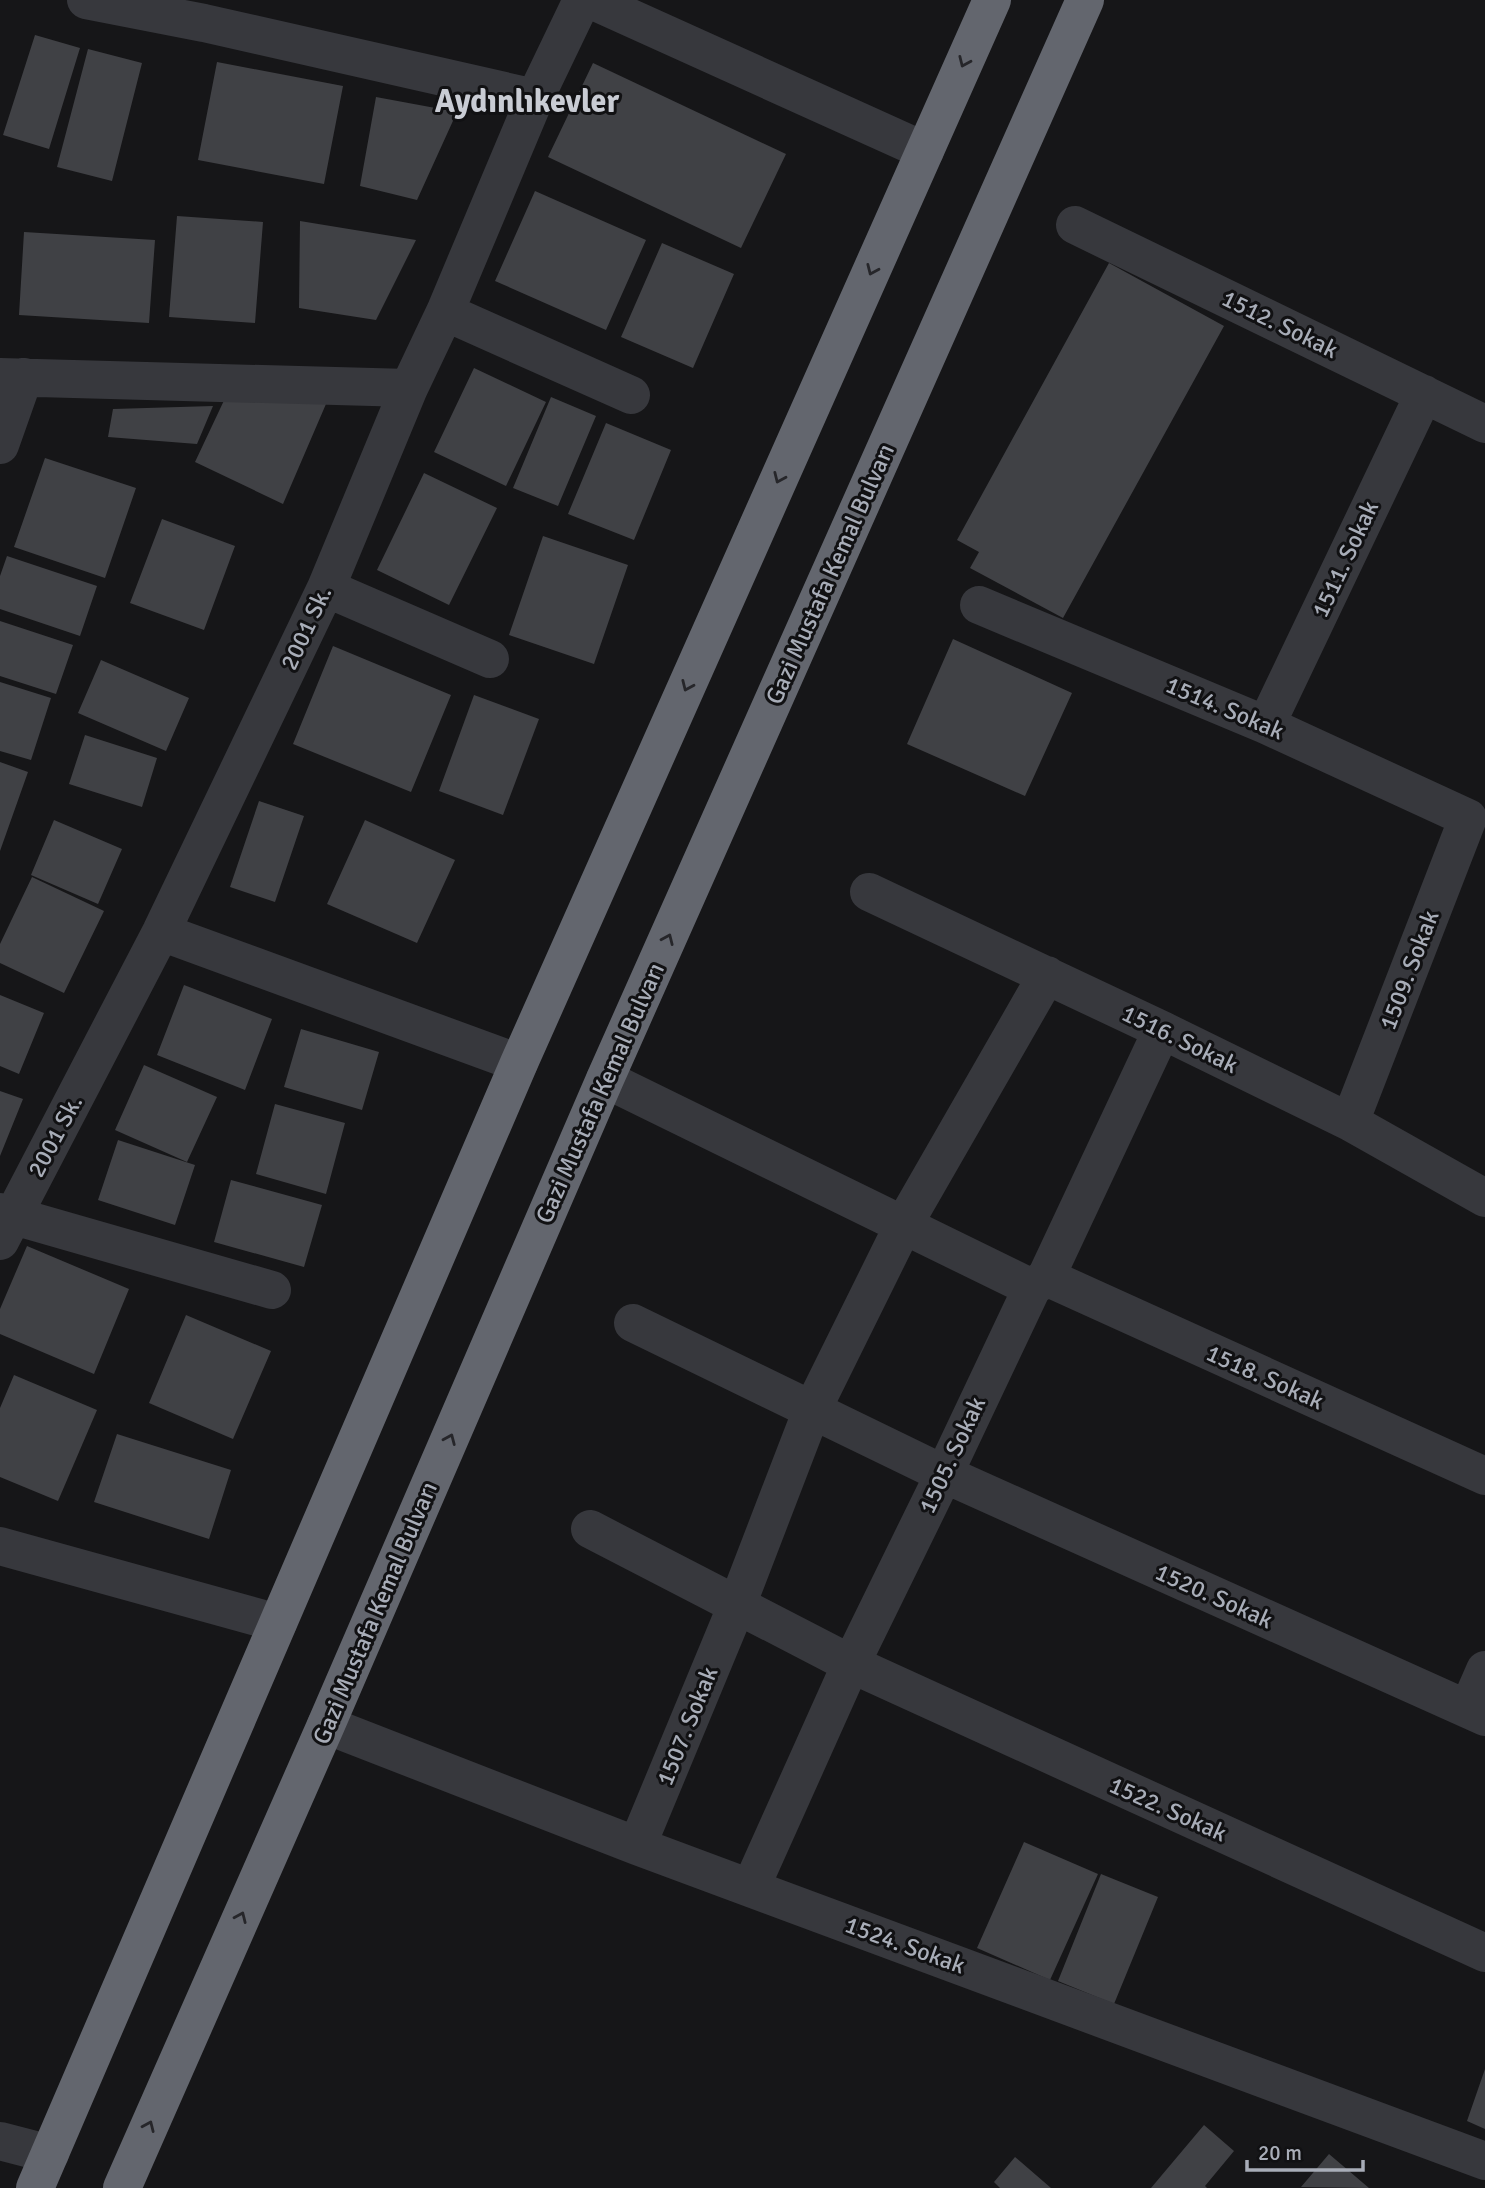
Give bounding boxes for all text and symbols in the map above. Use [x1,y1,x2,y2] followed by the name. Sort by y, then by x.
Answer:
[958,55,972,68] one-way arrow
[435,82,619,121] district label: Aydınlıkevler
[866,263,880,275] one-way arrow
[1217,283,1343,365] street label: 1512. Sokak
[759,439,901,709] street label: Gazi Mustafa Kemal Bulvarı
[773,471,787,483] one-way arrow
[1305,496,1385,622] street label: 1511. Sokak
[274,581,338,675] street label: 2001 Sk.
[1161,670,1289,746] street label: 1514. Sokak
[681,679,695,691] one-way arrow
[1373,906,1445,1034] street label: 1509. Sokak
[660,934,674,946] one-way arrow
[529,958,671,1228] street label: Gazi Mustafa Kemal Bulvarı
[1117,998,1243,1080] street label: 1516. Sokak
[21,1090,89,1182] street label: 2001 Sk.
[1202,1338,1328,1416] street label: 1518. Sokak
[912,1392,992,1518] street label: 1505. Sokak
[441,1434,455,1446] one-way arrow
[306,1477,444,1749] street label: Gazi Mustafa Kemal Bulvarı
[1151,1557,1277,1635] street label: 1520. Sokak
[650,1662,724,1790] street label: 1507. Sokak
[1105,1770,1231,1848] street label: 1522. Sokak
[841,1909,969,1981] street label: 1524. Sokak
[233,1912,247,1925] one-way arrow
[141,2120,155,2132] one-way arrow
[1247,2128,1362,2172] scale bar
[1258,2140,1302,2166] text: 20 m

